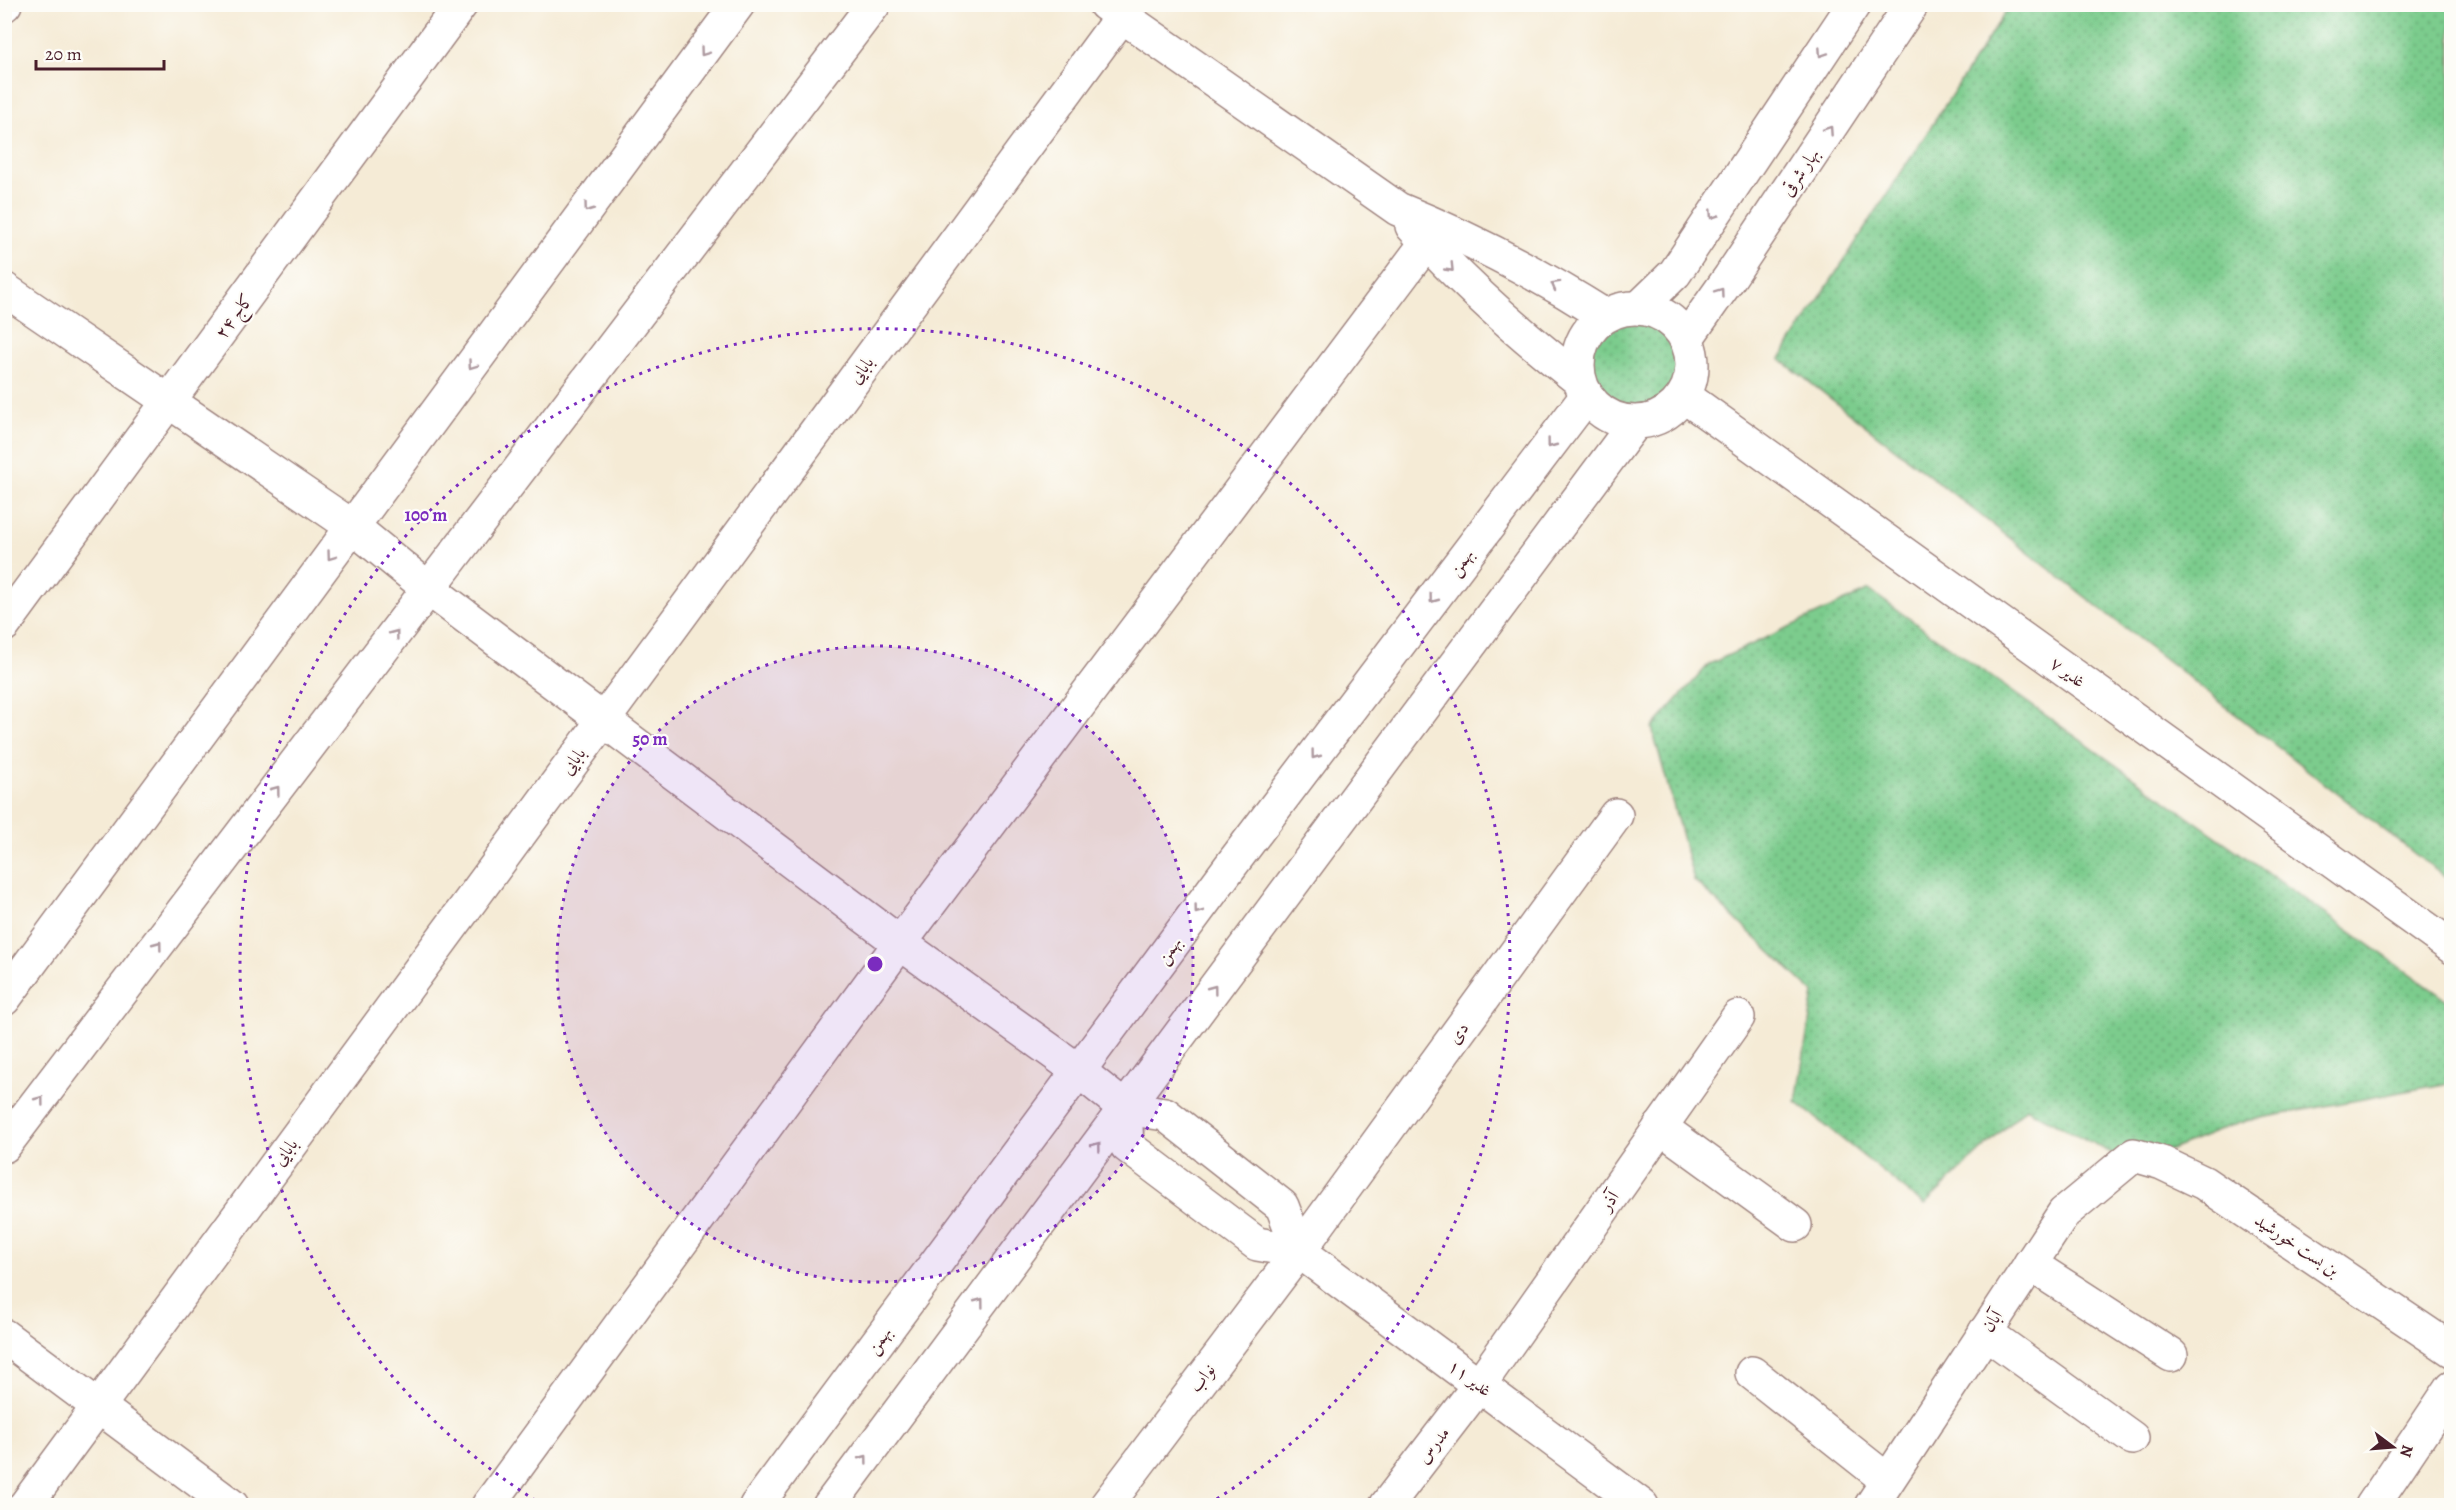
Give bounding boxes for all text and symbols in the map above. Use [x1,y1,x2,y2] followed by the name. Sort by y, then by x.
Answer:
[36,33,164,71] scale bar
[45,42,82,66] text: 20 m
[700,45,711,56] one-way arrow
[1817,47,1829,57] one-way arrow
[1822,125,1833,136] one-way arrow
[1775,143,1825,201] street label: بهار شرقی
[584,202,595,213] one-way arrow
[1710,209,1721,220] one-way arrow
[1443,262,1454,272] one-way arrow
[1551,281,1561,292] one-way arrow
[1713,287,1724,298] one-way arrow
[209,289,262,346] street label: کاج ۲۴
[843,352,879,388] street label: بابایی
[468,359,479,370] one-way arrow
[1547,437,1558,448] one-way arrow
[405,503,447,527] text: 100 m
[1443,543,1479,581] street label: بهمن
[328,550,339,561] one-way arrow
[1429,593,1440,604] one-way arrow
[387,630,398,641] one-way arrow
[2046,651,2090,693] street label: غدیر ۷
[633,727,667,751] text: 50 m
[555,743,591,779] street label: بابایی
[1311,748,1322,759] one-way arrow
[269,785,280,796] one-way arrow
[1194,904,1205,915] one-way arrow
[1151,931,1187,969] street label: بهمن
[151,940,162,951] one-way arrow
[865,954,885,974] centre of rings
[1206,985,1217,996] one-way arrow
[1442,1017,1474,1049] street label: دی
[33,1095,44,1106] one-way arrow
[267,1134,303,1170] street label: بابایی
[1089,1141,1100,1152] one-way arrow
[1593,1185,1626,1217] street label: آذر
[2250,1208,2345,1283] street label: بن بست خورشید
[973,1298,984,1309] one-way arrow
[1976,1304,2009,1337] street label: آبان
[861,1321,897,1359] street label: بهمن
[1443,1354,1497,1402] street label: غدیر ۱۱
[1183,1359,1221,1397] street label: نواب
[2363,1417,2423,1477] north arrow
[1411,1422,1455,1468] street label: مدرس
[2394,1442,2419,1460] text: N
[857,1454,868,1465] one-way arrow

